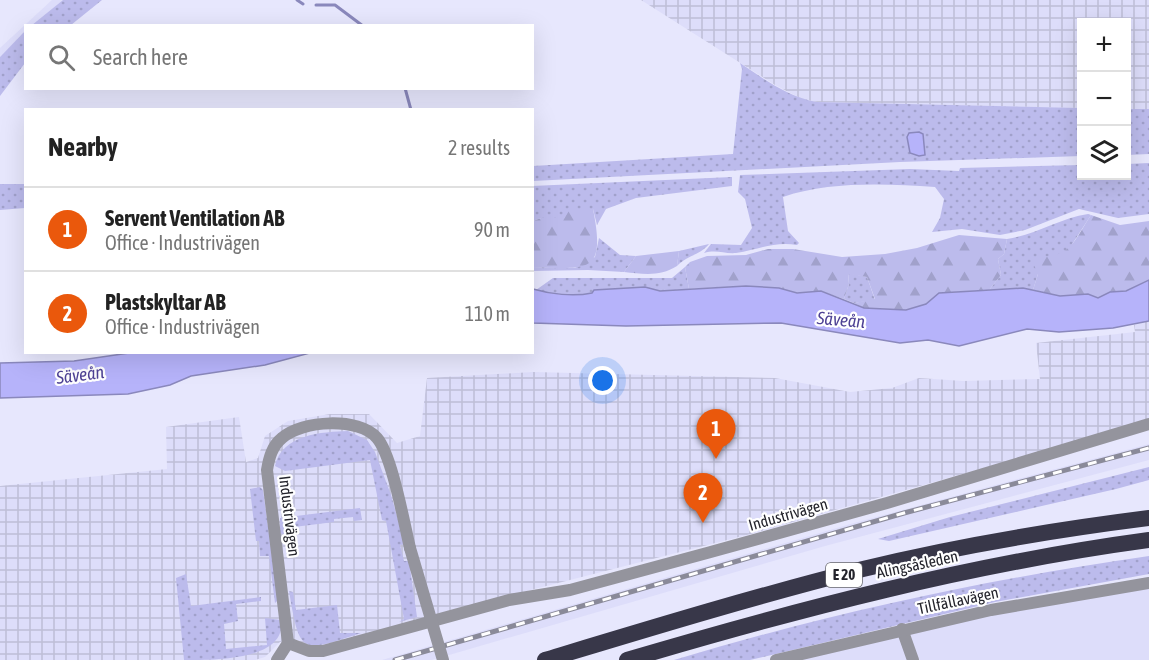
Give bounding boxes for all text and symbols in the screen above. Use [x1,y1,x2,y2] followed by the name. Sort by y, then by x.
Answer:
[1077,18,1131,180] map controls
[1077,18,1131,72] button: +
[24,24,534,90] search box
[45,41,78,74] icon: search
[93,44,188,70] text: Search here
[1077,72,1131,126] button: −
[1077,126,1131,180] button: layers
[48,132,118,162] text: Nearby
[448,136,510,159] text: 2 results
[105,205,284,231] text: Servent Ventilation AB
[63,218,72,241] text: 1
[474,218,510,241] text: 90 m
[105,231,260,254] text: Office · Industrivägen
[105,289,226,315] text: Plastskyltar AB
[63,302,72,325] text: 2
[465,302,510,325] text: 110 m
[815,307,866,332] water label: Säveån
[105,315,260,338] text: Office · Industrivägen
[54,361,105,388] water label: Säveån
[588,366,617,395] your location
[696,410,736,459] pin: 1
[684,474,722,523] pin: 2
[275,475,304,558] street label: Industrivägen
[746,494,830,535] street label: Industrivägen
[875,547,960,582] street label: Alingsåsleden
[826,563,862,587] road number: E 20
[916,583,1000,618] street label: Tillfällavägen

